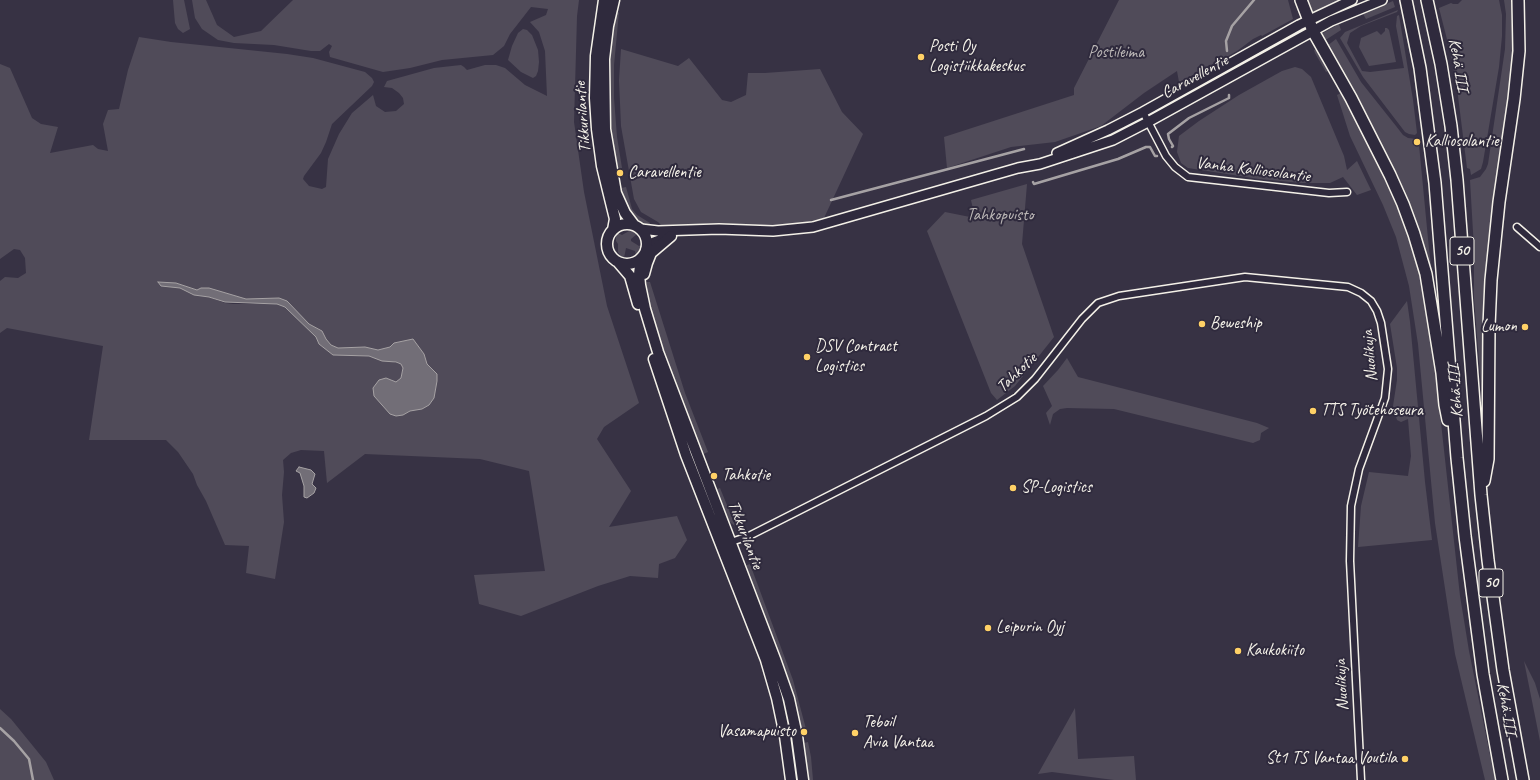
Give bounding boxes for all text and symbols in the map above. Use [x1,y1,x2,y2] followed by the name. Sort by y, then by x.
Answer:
[929,37,1024,77] place label: Posti Oy Logistiikkakeskus
[1443,37,1473,93] street label: Kehä III
[1088,43,1144,63] park label: Postileima
[1158,50,1232,104] street label: Caravellentie
[916,52,926,62] marker: Posti Oy Logistiikkakeskus
[570,81,596,153] street label: Tikkurilantie
[1425,132,1499,152] place label: Kalliosolantie
[1412,137,1422,147] marker: Kalliosolantie
[1195,153,1311,187] street label: Vanha Kalliosolantie
[628,163,701,183] place label: Caravellentie
[615,168,625,178] marker: Caravellentie
[966,206,1034,226] park label: Tahkopuisto
[1450,237,1474,265] road number: 50
[1210,314,1262,334] place label: Beweship
[1481,317,1517,337] place label: Lumon
[1197,319,1207,329] marker: Beweship
[1520,322,1530,332] marker: Lumon
[1358,330,1382,382] street label: Nuolikuja
[815,337,897,377] place label: DSV Contract Logistics
[993,349,1041,397] street label: Tahkotie
[802,352,812,362] marker: DSV Contract Logistics
[1444,364,1468,418] street label: Kehä III
[1321,401,1423,421] place label: TTS Työtehoseura
[1308,406,1318,416] marker: TTS Työtehoseura
[722,466,770,486] place label: Tahkotie
[709,471,719,481] marker: Tahkotie
[1021,478,1092,498] place label: SP-Logistics
[1008,483,1018,493] marker: SP-Logistics
[723,498,767,572] street label: Tikkurilantie
[1479,569,1503,597] road number: 50
[996,618,1064,638] place label: Leipurin Oyj
[983,623,993,633] marker: Leipurin Oyj
[1246,641,1304,661] place label: Kaukokiito
[1233,646,1243,656] marker: Kaukokiito
[1330,659,1354,711] street label: Nuolikuja
[1491,681,1521,737] street label: Kehä III
[863,713,933,753] place label: Teboil Avia Vantaa
[718,722,796,742] place label: Vasamapuisto
[799,727,809,737] marker: Vasamapuisto
[850,728,860,738] marker: Teboil Avia Vantaa
[1266,749,1397,769] place label: St1 TS Vantaa Voutila
[1400,754,1410,764] marker: St1 TS Vantaa Voutila

